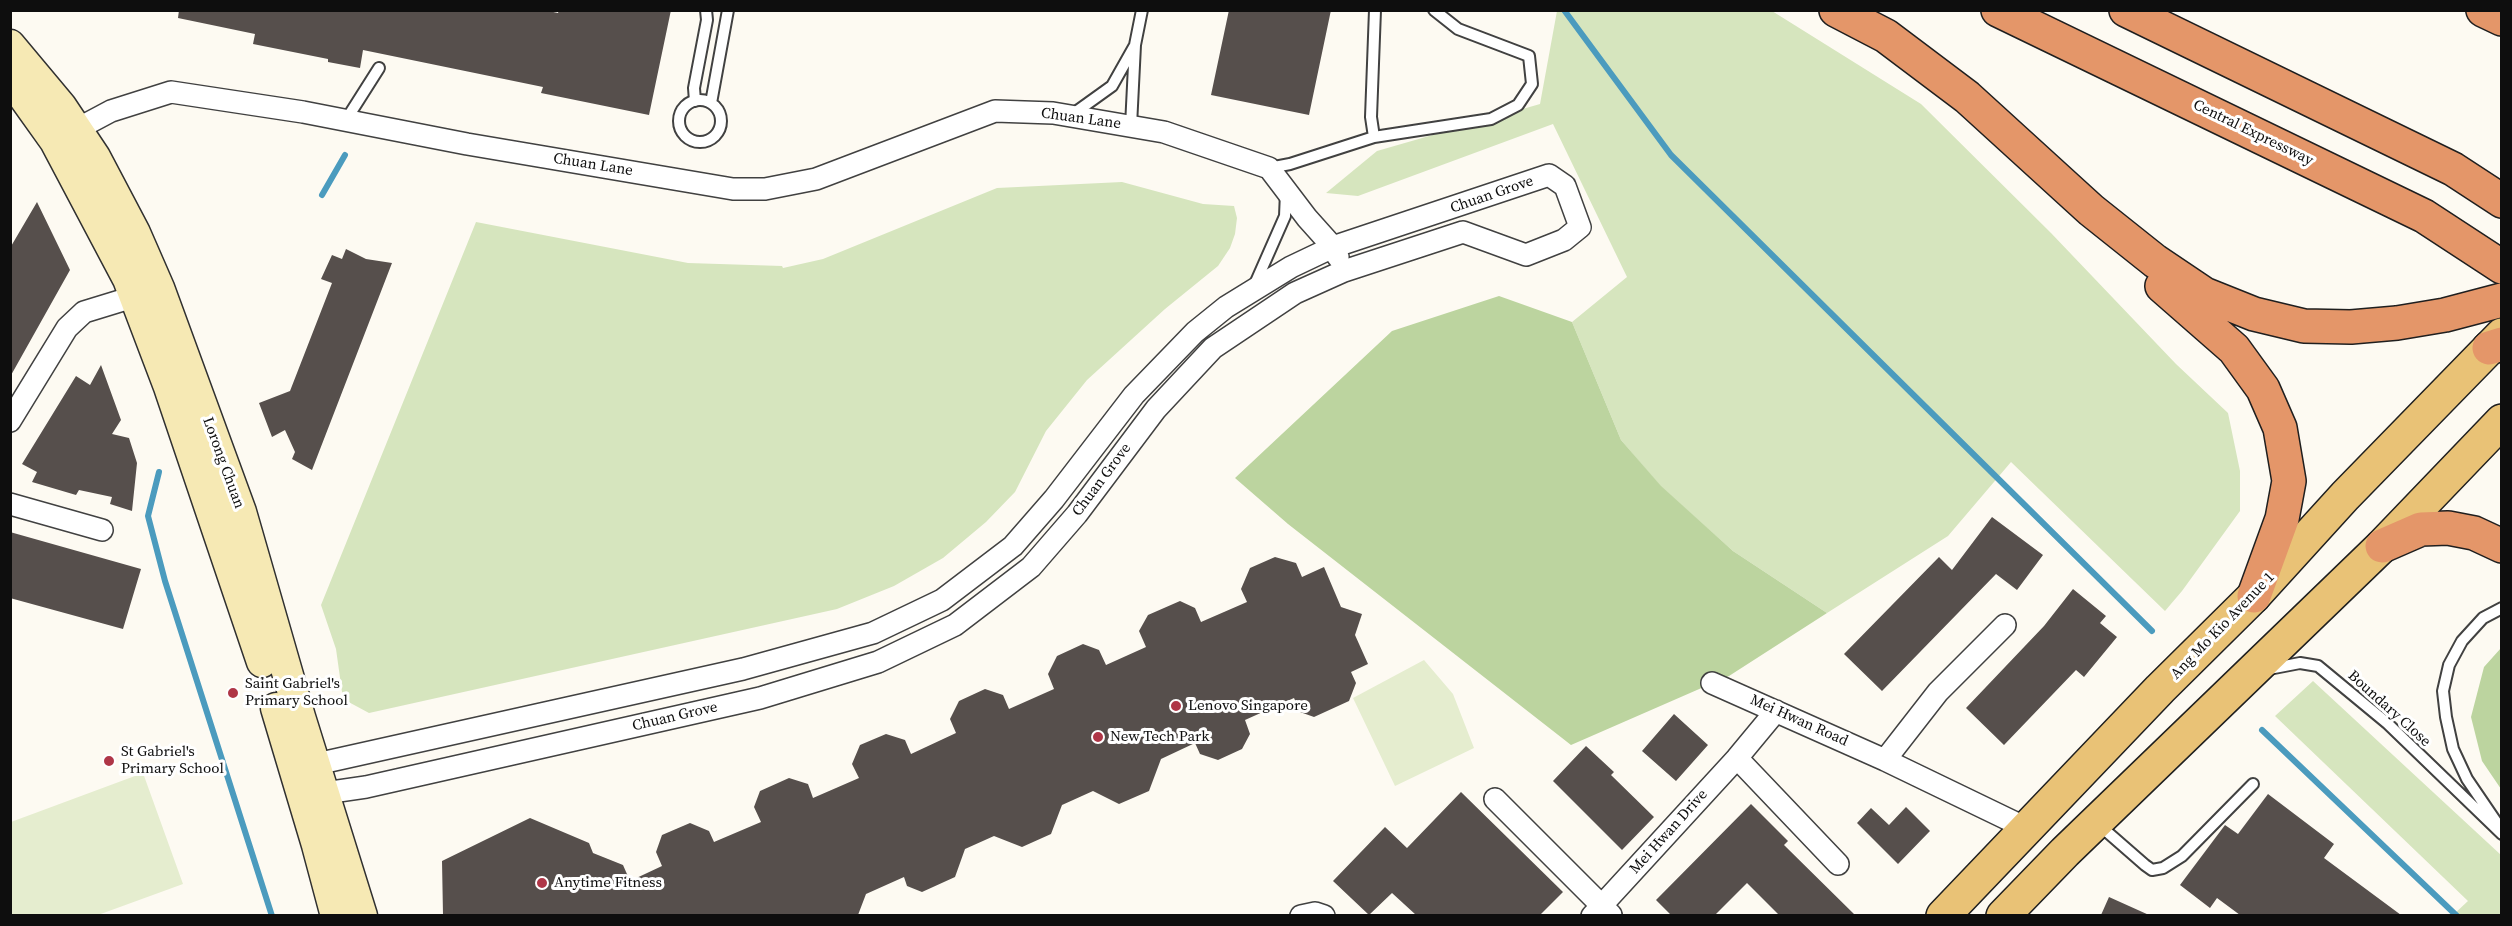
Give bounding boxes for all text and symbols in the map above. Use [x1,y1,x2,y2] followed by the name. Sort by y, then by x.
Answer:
[2190,96,2316,170] street label: Central Expressway
[1040,104,1122,134] street label: Chuan Lane
[552,150,634,180] street label: Chuan Lane
[1448,172,1536,218] street label: Chuan Grove
[198,415,248,511] street label: Lorong Chuan
[1069,440,1135,520] street label: Chuan Grove
[2167,569,2279,683] street label: Ang Mo Kio Avenue 1
[2344,667,2434,751] street label: Boundary Close
[245,675,348,710] place label: Saint Gabriel's Primary School
[226,686,240,700] marker: Saint Gabriel's Primary School
[1747,691,1851,751] street label: Mei Hwan Road
[1188,697,1308,715] place label: Lenovo Singapore
[631,698,719,736] street label: Chuan Grove
[1169,699,1183,713] marker: Lenovo Singapore
[1110,728,1209,746] place label: New Tech Park
[1091,730,1105,744] marker: New Tech Park
[121,743,224,778] place label: St Gabriel's Primary School
[102,754,116,768] marker: St Gabriel's Primary School
[1626,786,1712,878] street label: Mei Hwan Drive
[554,874,662,892] place label: Anytime Fitness
[535,876,549,890] marker: Anytime Fitness

